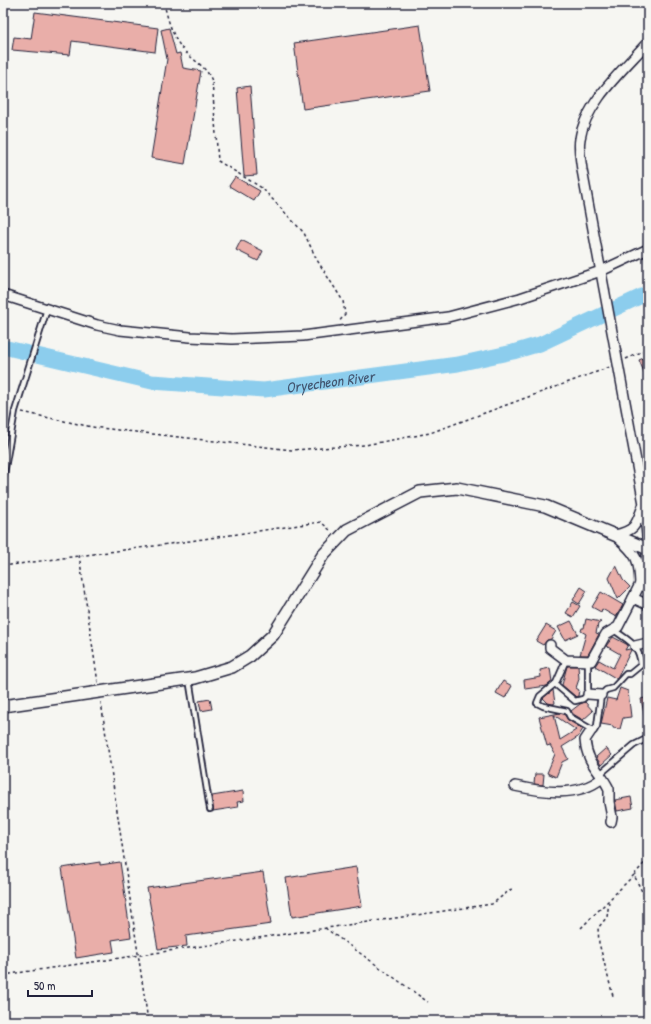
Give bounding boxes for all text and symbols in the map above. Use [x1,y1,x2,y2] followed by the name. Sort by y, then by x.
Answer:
[285,365,378,397] water label: Oryecheon River
[28,972,92,998] scale bar
[34,977,55,994] text: 50 m

